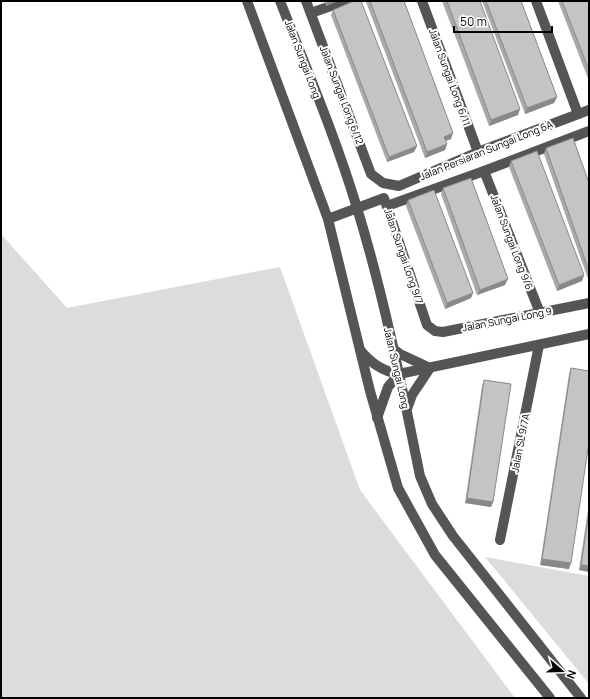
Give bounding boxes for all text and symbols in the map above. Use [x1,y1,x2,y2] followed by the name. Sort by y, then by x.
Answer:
[454,8,552,34] scale bar
[460,13,487,30] text: 50 m
[282,18,324,100] street label: Jalan Sungai Long
[426,26,474,128] street label: Jalan Sungai Long 6/11
[317,44,367,147] street label: Jalan Sungai Long 6/12
[417,117,555,183] street label: Jalan Persiaran Sungai Long 6A
[487,192,537,292] street label: Jalan Sungai Long 9/6
[381,207,427,305] street label: Jalan Sungai Long 9/7
[461,303,553,335] street label: Jalan Sungai Long 9
[381,326,413,410] street label: Jalan Sungai Long
[507,412,533,474] street label: Jalan SL 9/7A
[542,651,582,691] north arrow
[563,668,580,681] text: N

